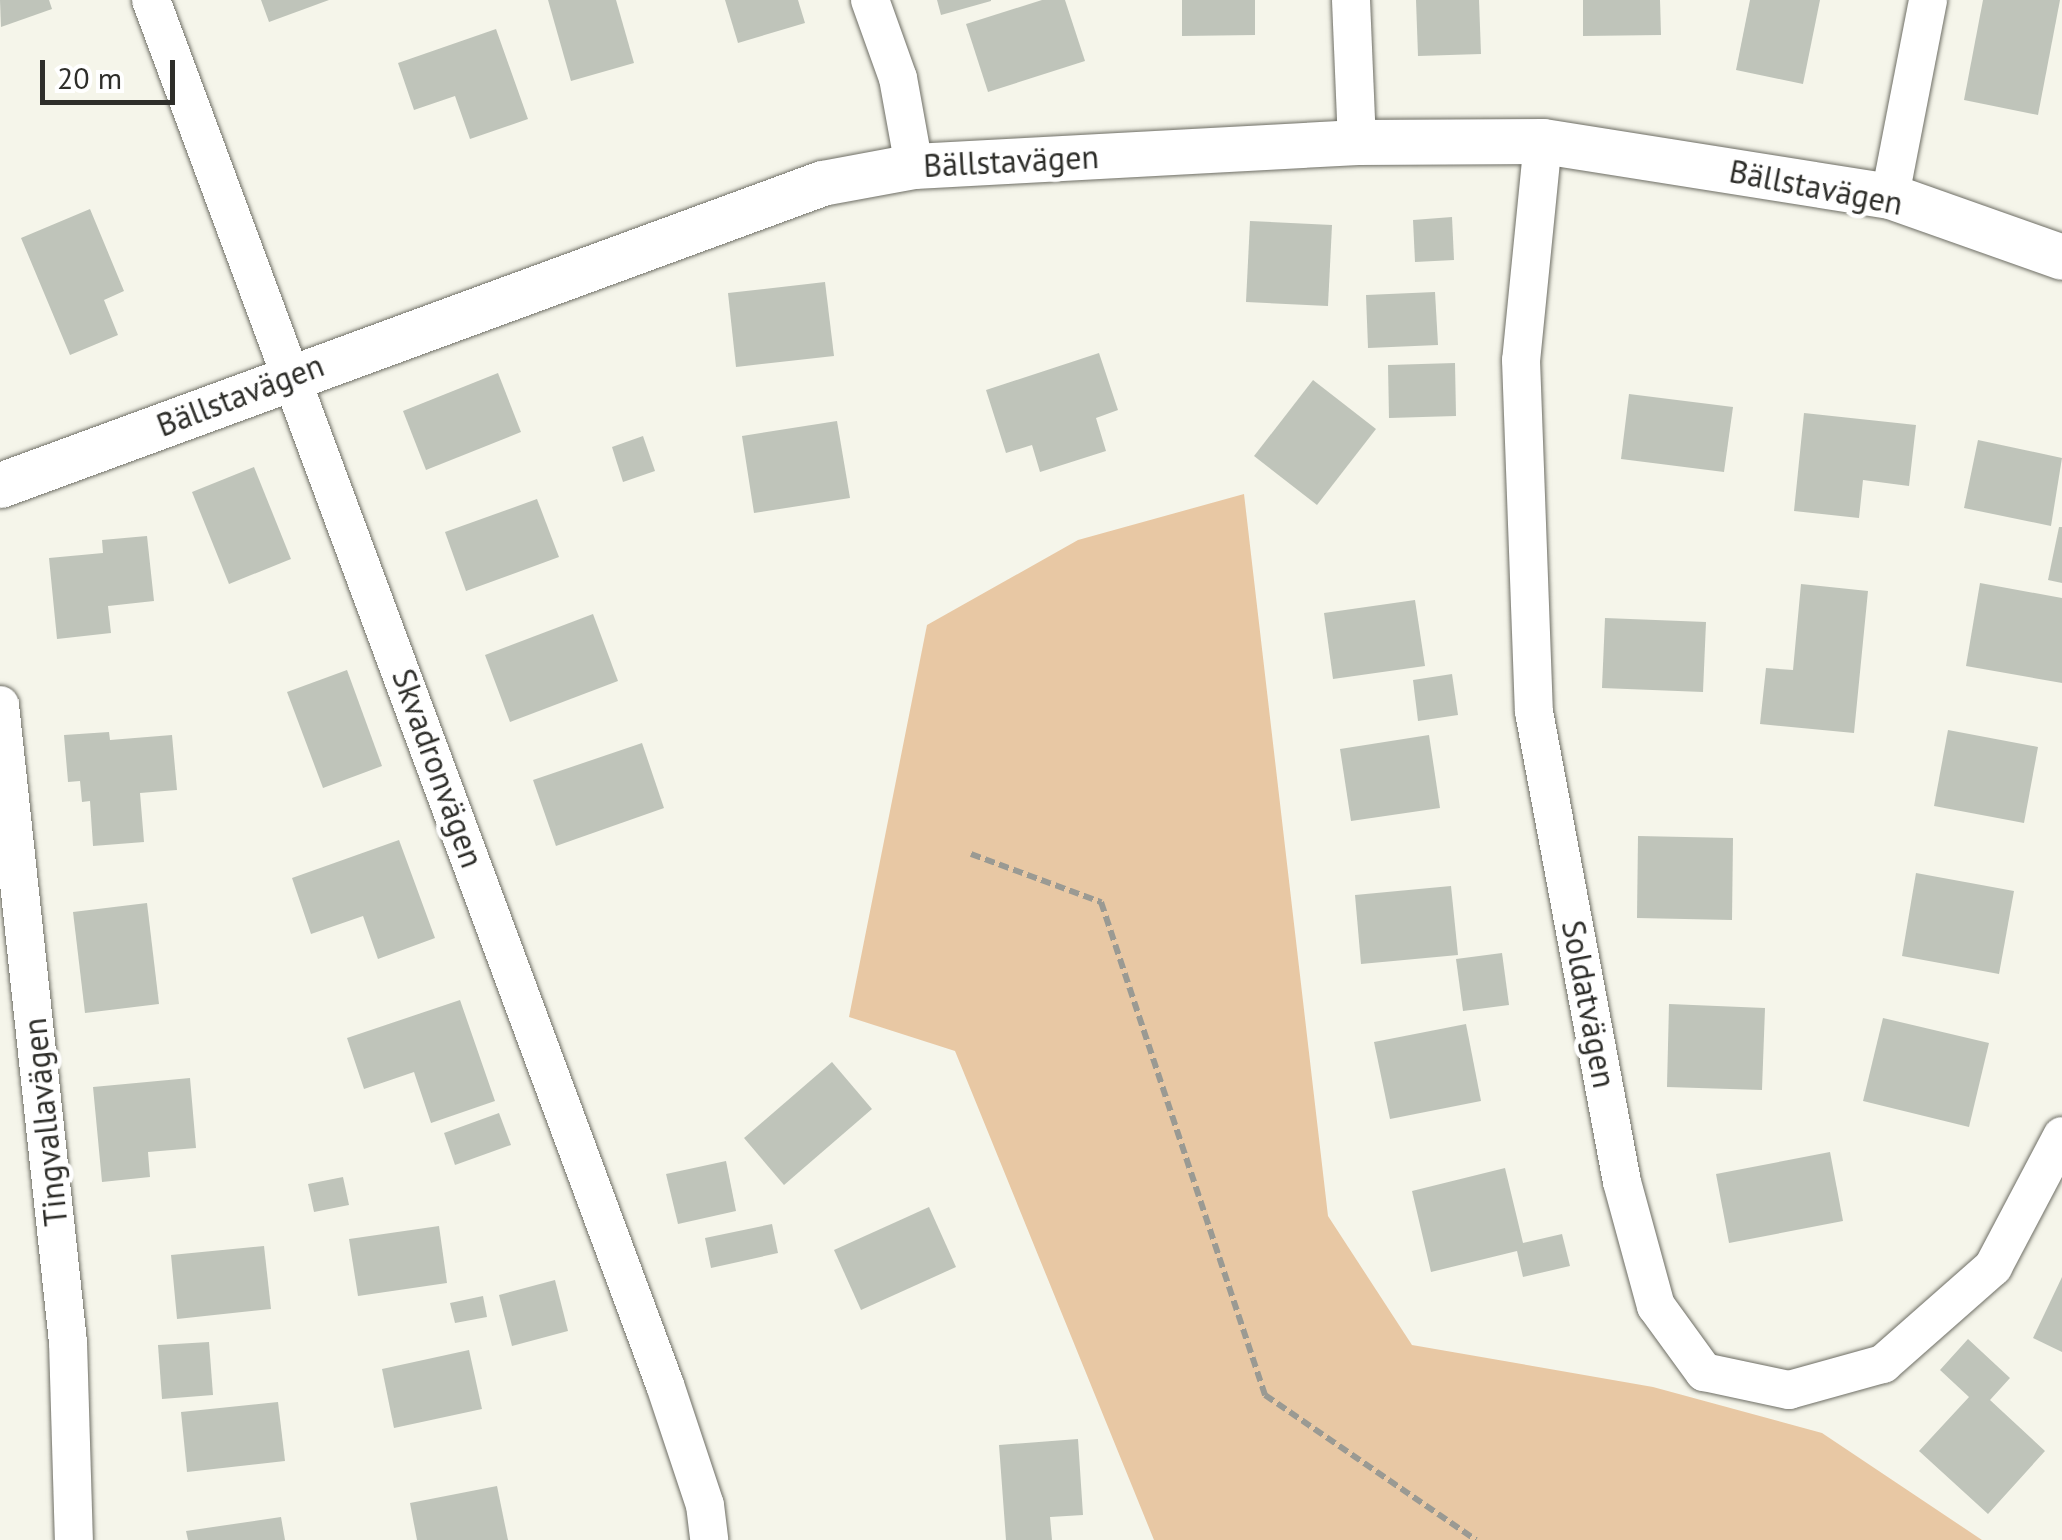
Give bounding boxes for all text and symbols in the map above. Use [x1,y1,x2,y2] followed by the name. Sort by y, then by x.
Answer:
[45,40,180,102] scale bar
[57,58,122,97] text: 20 m
[922,137,1100,185] street label: Bällstavägen
[1726,151,1906,223] street label: Bällstavägen
[151,346,329,444] street label: Bällstavägen
[384,664,492,872] street label: Skvadronvägen
[1554,917,1624,1091] street label: Soldatvägen
[15,1016,75,1228] street label: Tingvallavägen

